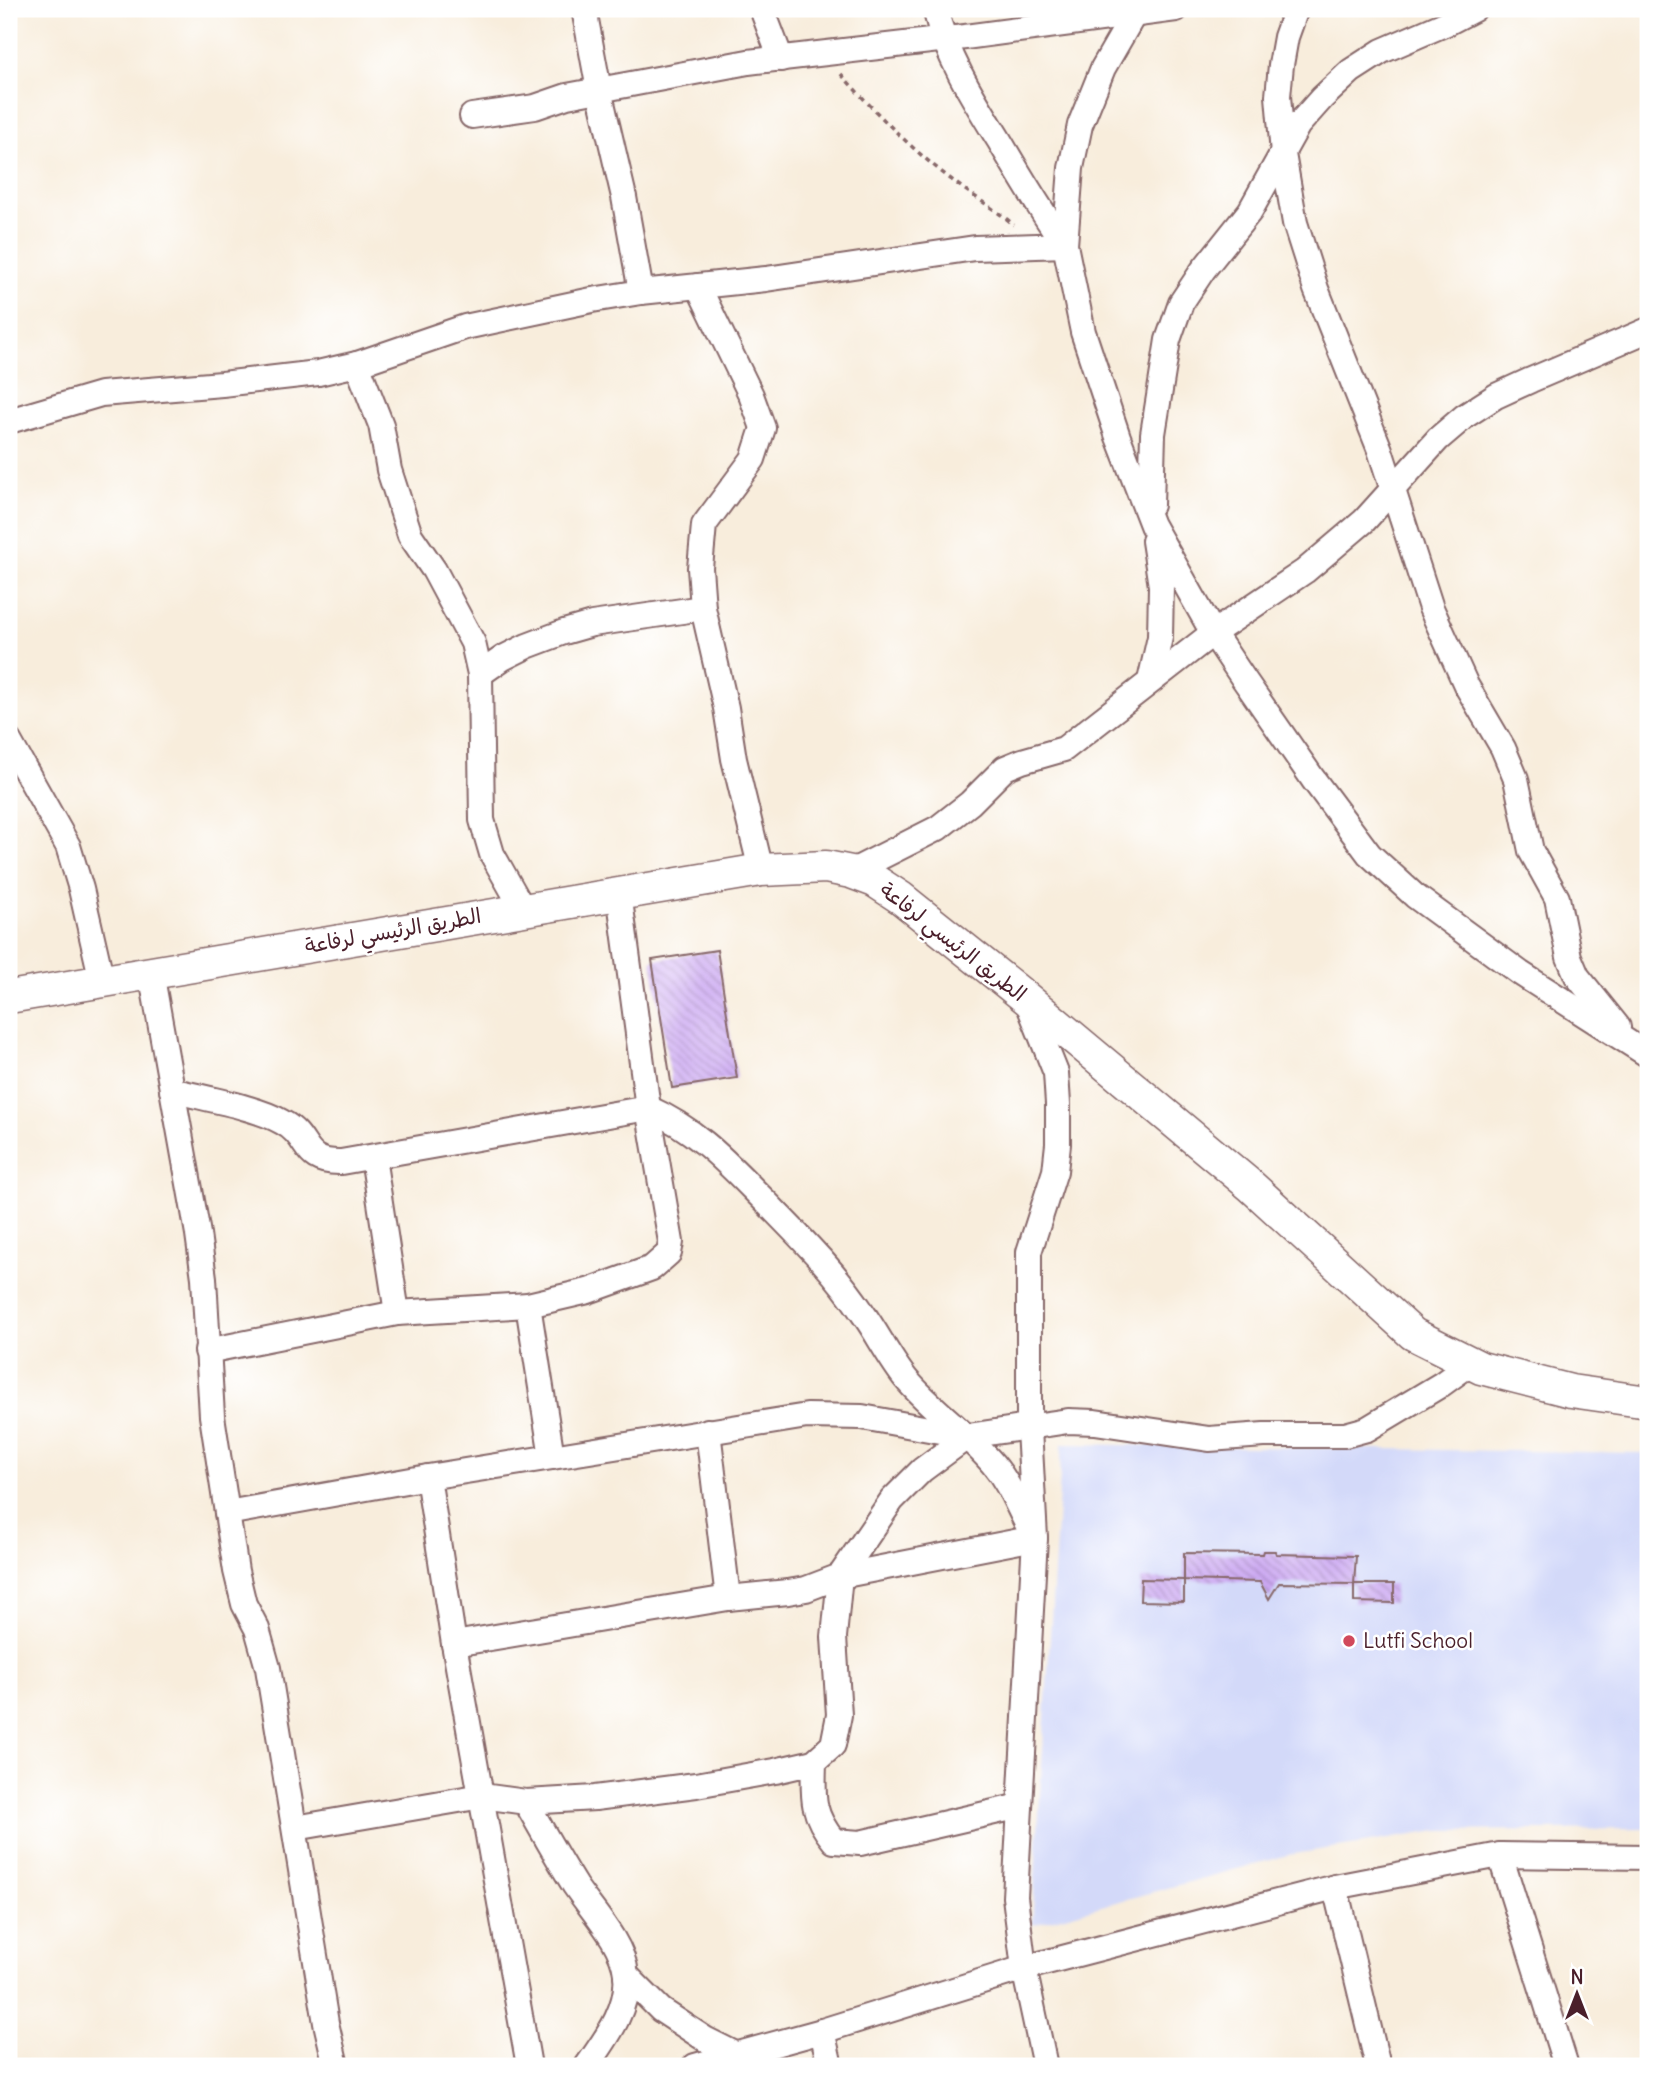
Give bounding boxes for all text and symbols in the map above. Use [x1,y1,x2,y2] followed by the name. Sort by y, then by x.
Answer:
[871,876,1032,1012] street label: الطريق الرئيسي لرفاعة
[303,902,484,965] street label: الطريق الرئيسي لرفاعة
[1363,1627,1473,1654] place label: Lutfi School
[1341,1633,1357,1649] marker: Lutfi School
[1542,1960,1612,2030] north arrow
[1570,1965,1584,1989] text: N

